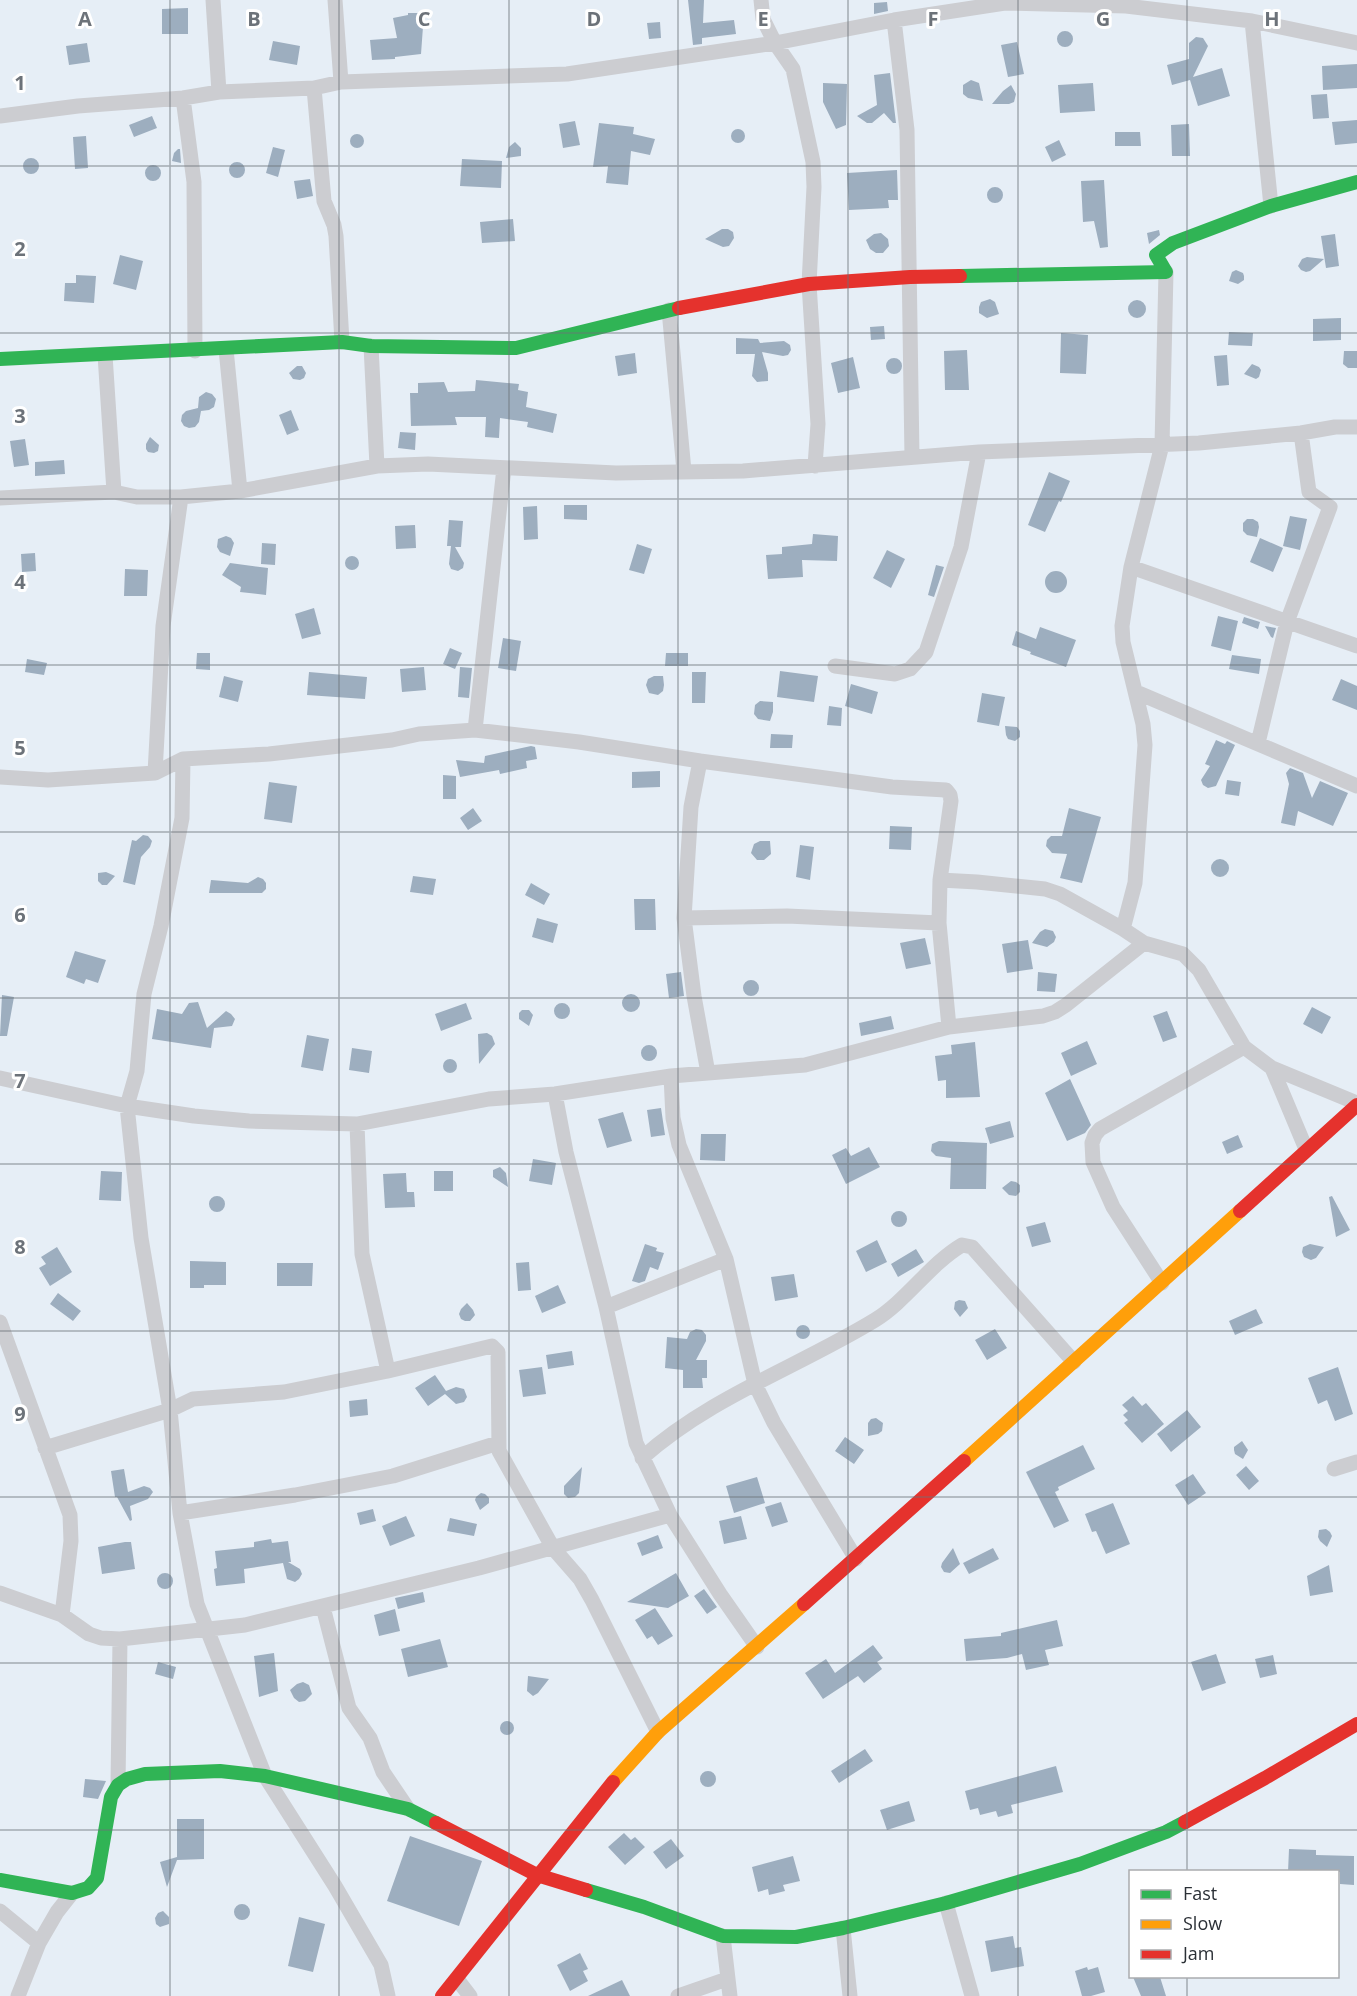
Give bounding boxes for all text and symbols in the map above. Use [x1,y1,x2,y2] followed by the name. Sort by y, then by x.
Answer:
[78,5,92,32] text: A
[247,5,261,32] text: B
[418,5,431,32] text: C
[587,5,601,32] text: D
[757,5,769,32] text: E
[928,5,938,32] text: F
[1096,5,1110,32] text: G
[1264,5,1280,32] text: H
[14,69,26,96] text: 1
[14,235,26,262] text: 2
[14,402,26,429] text: 3
[14,568,26,595] text: 4
[14,734,26,761] text: 5
[14,901,26,928] text: 6
[14,1067,26,1094] text: 7
[14,1233,26,1260] text: 8
[14,1400,26,1427] text: 9
[1129,1870,1339,1978] legend
[1183,1881,1217,1905] text: Fast
[1183,1911,1222,1935] text: Slow
[1181,1941,1215,1965] text: Jam

